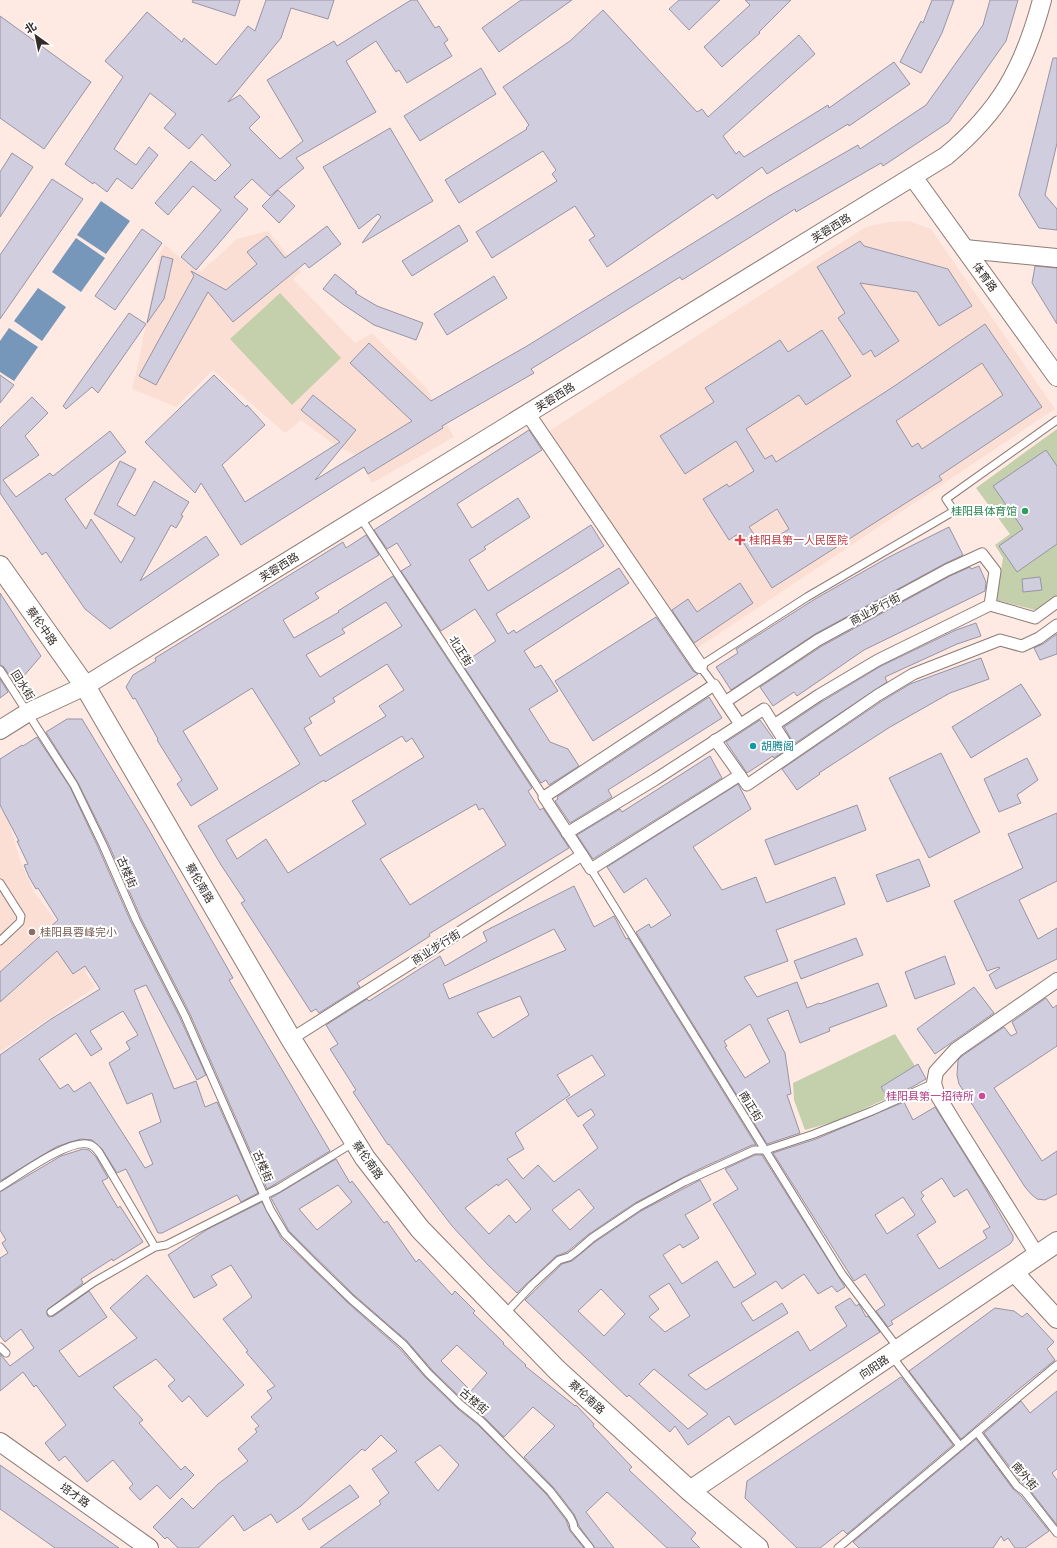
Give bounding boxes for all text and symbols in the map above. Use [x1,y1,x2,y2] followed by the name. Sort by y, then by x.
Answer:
[16,16,56,56] north arrow
[23,20,38,36] text: 北
[809,211,853,245] street label: 芙蓉西路
[970,260,1000,294] street label: 体育路
[533,380,577,414] street label: 芙蓉西路
[951,505,1017,517] place label: 桂阳县体育馆
[1020,506,1030,516] marker: 桂阳县体育馆
[734,534,746,546] marker: 桂阳县第一人民医院
[749,534,848,546] place label: 桂阳县第一人民医院
[257,550,301,584] street label: 芙蓉西路
[848,591,902,627] street label: 商业步行街
[24,605,60,647] street label: 蔡伦中路
[447,634,475,668] street label: 北正街
[9,668,37,702] street label: 回水街
[761,740,794,752] place label: 胡腾阁
[748,741,758,751] marker: 胡腾阁
[115,854,139,890] street label: 古楼街
[184,861,216,905] street label: 蔡伦南路
[40,926,117,938] place label: 桂阳县蓉峰完小
[27,927,37,937] marker: 桂阳县蓉峰完小
[409,927,463,967] street label: 商业步行街
[737,1089,765,1123] street label: 南正街
[886,1090,974,1102] place label: 桂阳县第一招待所
[977,1091,987,1101] marker: 桂阳县第一招待所
[350,1139,386,1181] street label: 蔡伦南路
[251,1148,275,1184] street label: 古楼街
[857,1353,891,1381] street label: 向阳路
[567,1378,607,1416] street label: 蔡伦南路
[458,1386,490,1416] street label: 古楼街
[1010,1460,1040,1492] street label: 南外街
[58,1481,92,1509] street label: 培才路

